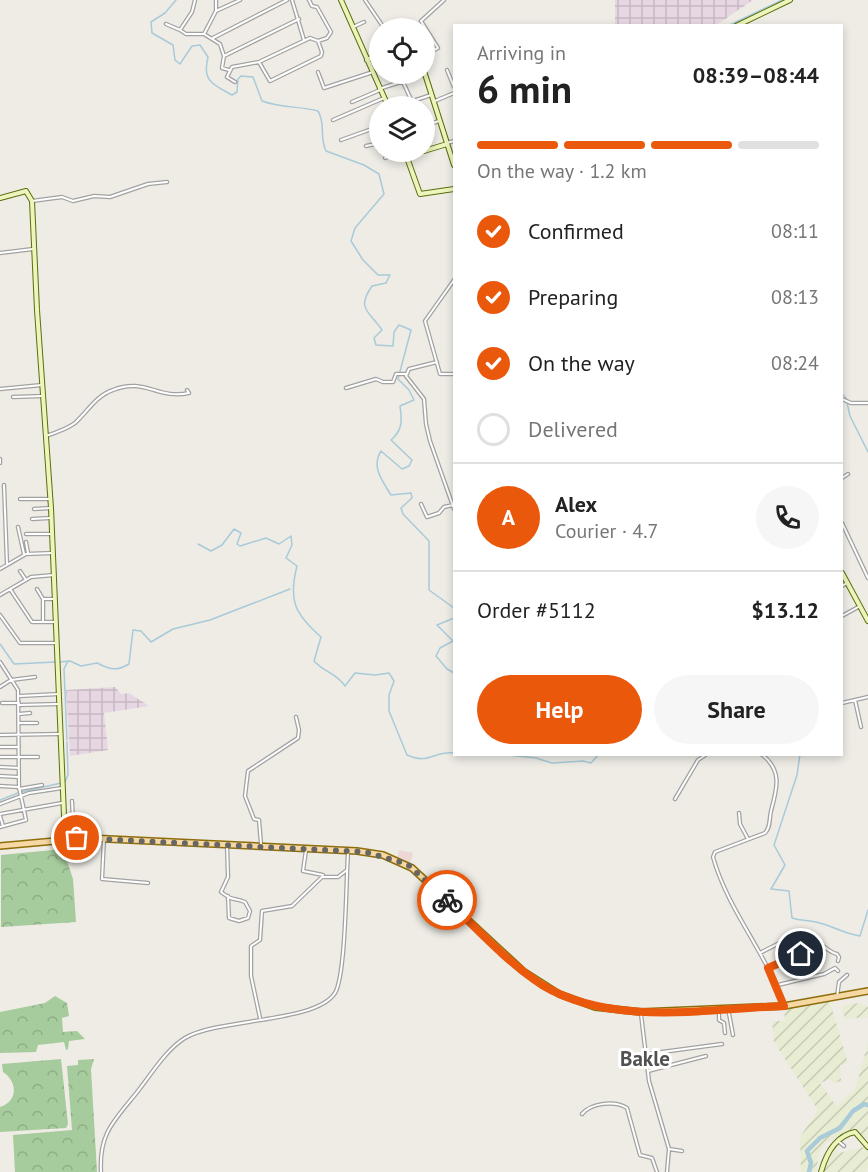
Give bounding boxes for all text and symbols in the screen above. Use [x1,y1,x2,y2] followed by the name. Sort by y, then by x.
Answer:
[369,18,435,162] map controls
[369,18,435,84] button: locate
[477,40,566,66] text: Arriving in
[693,61,819,89] text: 08:39–08:44
[477,63,572,114] text: 6 min
[369,96,435,162] button: layers
[477,158,647,184] text: On the way · 1.2 km
[477,215,510,248] icon: check
[528,217,624,245] text: Confirmed
[771,218,819,244] text: 08:11
[477,281,510,314] icon: check
[528,283,618,311] text: Preparing
[771,284,819,310] text: 08:13
[477,347,510,380] icon: check
[528,349,635,377] text: On the way
[771,350,819,376] text: 08:24
[528,415,618,443] text: Delivered
[756,486,819,549] button: phone
[555,490,597,518] text: Alex
[502,503,515,531] text: A
[555,518,658,544] text: Courier · 4.7
[477,596,596,624] text: Order #5112
[751,596,819,624] text: $13.12
[477,675,642,744] button: Help
[654,675,819,744] button: Share
[51,812,102,863] pin
[60,821,93,854] icon: bag
[417,870,477,930] courier
[431,884,464,917] icon: bike
[775,928,826,979] pin
[784,937,817,970] icon: home
[620,1045,670,1072] district label: Bakle

